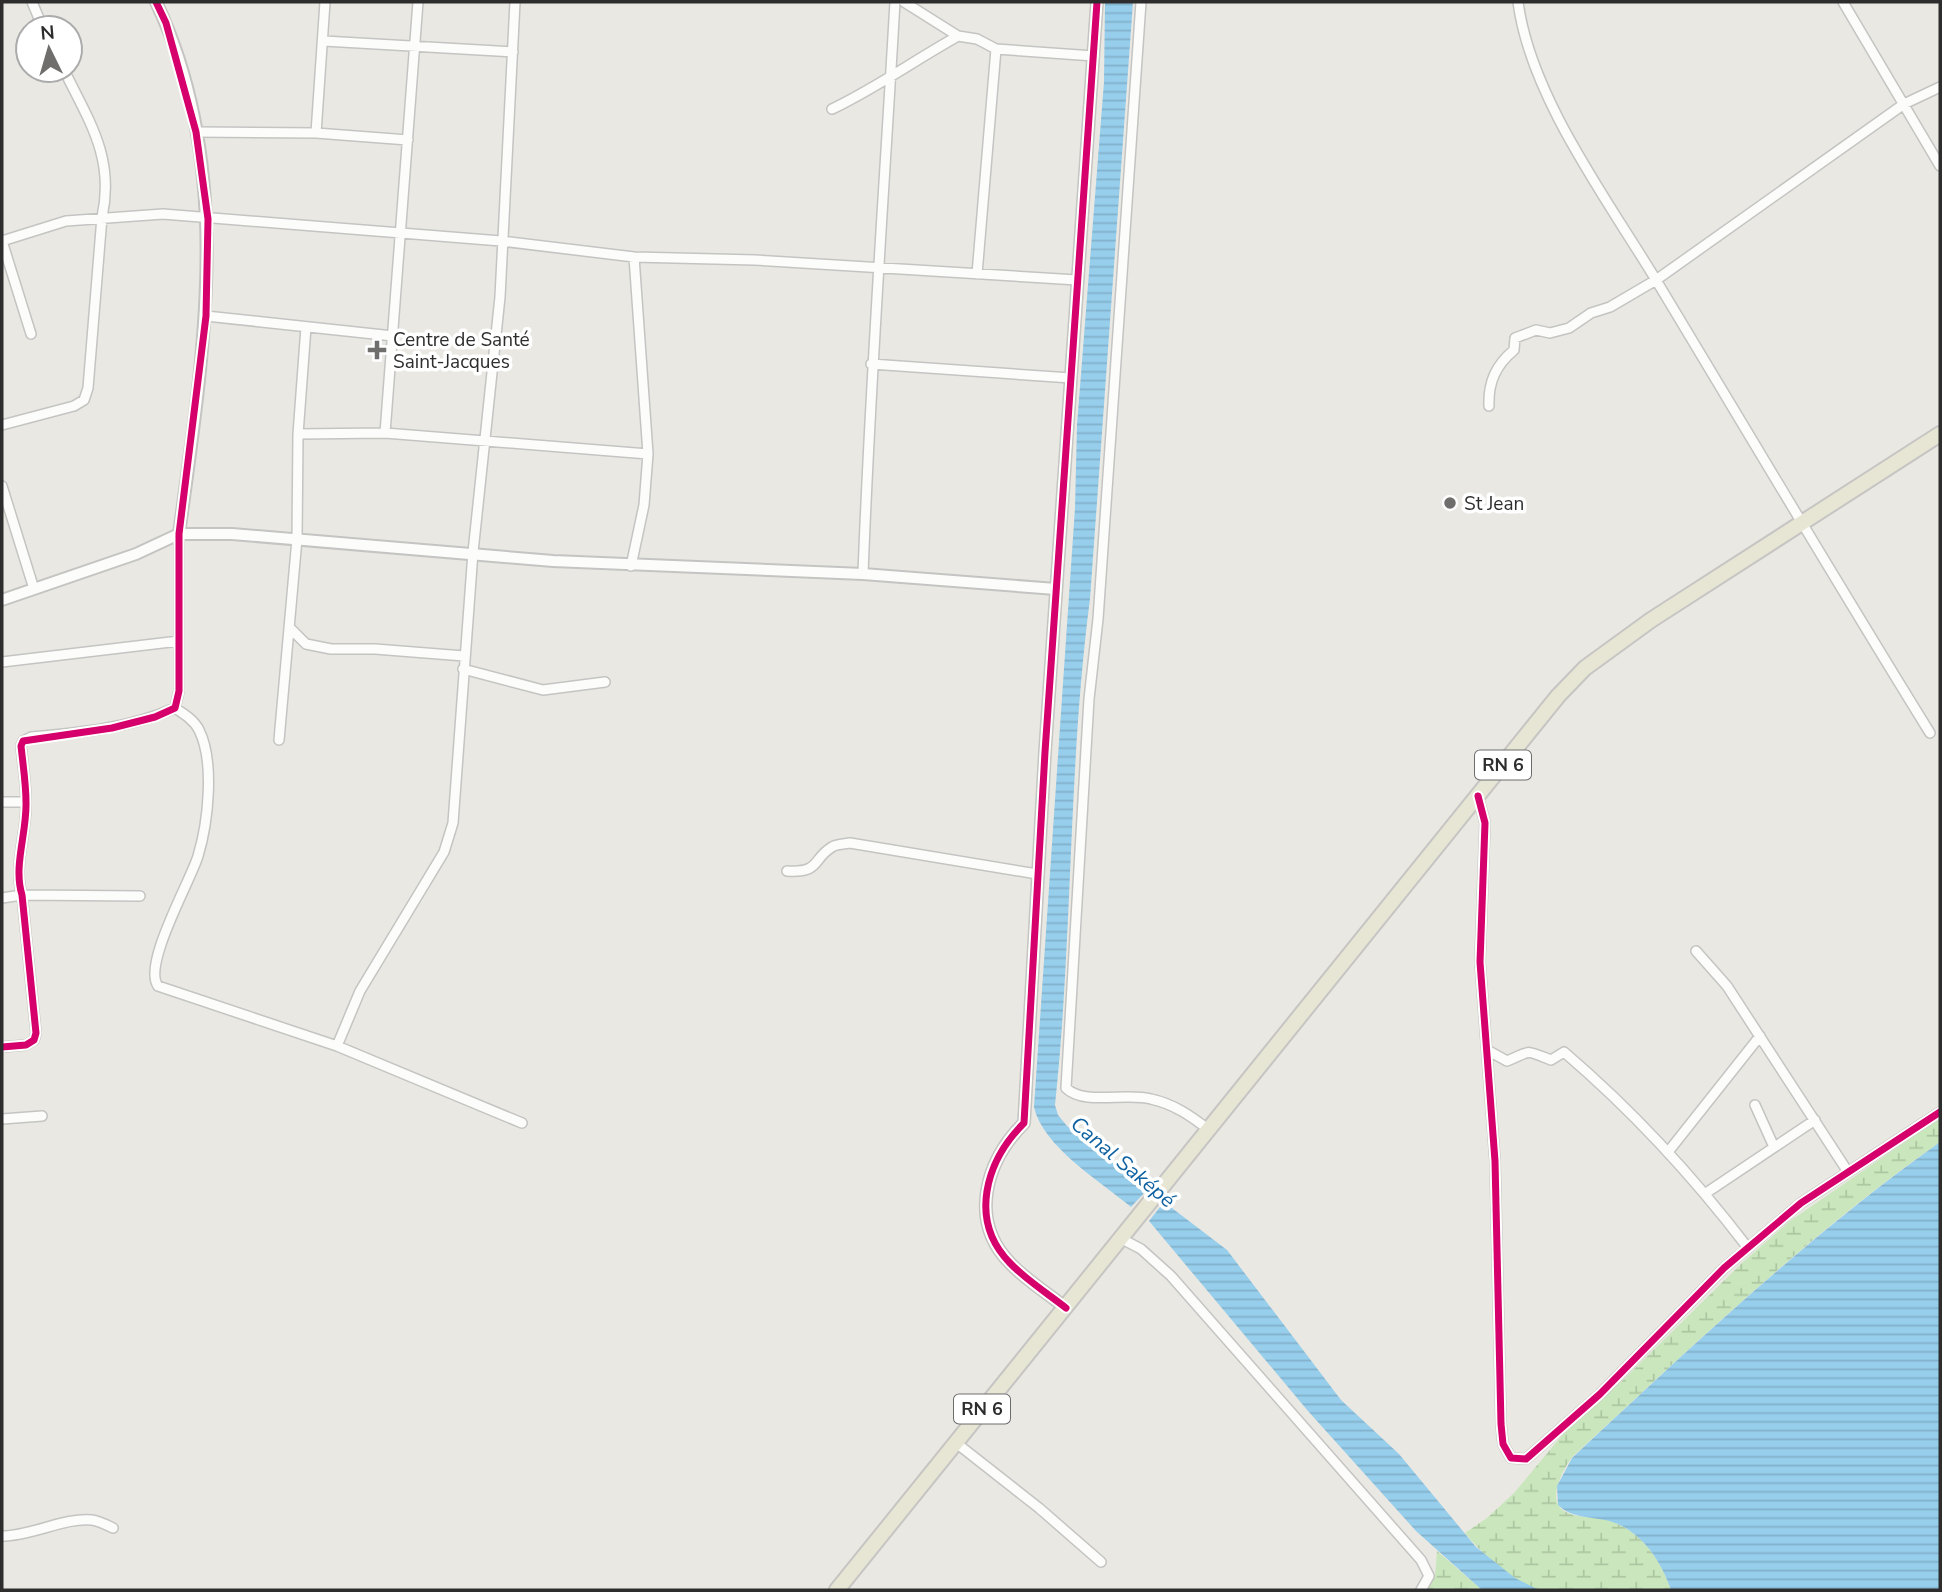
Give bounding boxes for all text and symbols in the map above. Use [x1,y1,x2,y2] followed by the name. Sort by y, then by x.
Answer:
[14,14,84,84] north arrow
[39,19,56,47] text: N
[393,327,530,375] place label: Centre de Santé Saint-Jacques
[367,340,387,360] marker: Centre de Santé Saint-Jacques
[1464,491,1524,517] place label: St Jean
[1442,495,1458,511] marker: St Jean
[1475,750,1531,780] road number: RN 6
[1065,1110,1181,1214] water label: Canal Saképé
[954,1394,1010,1424] road number: RN 6

